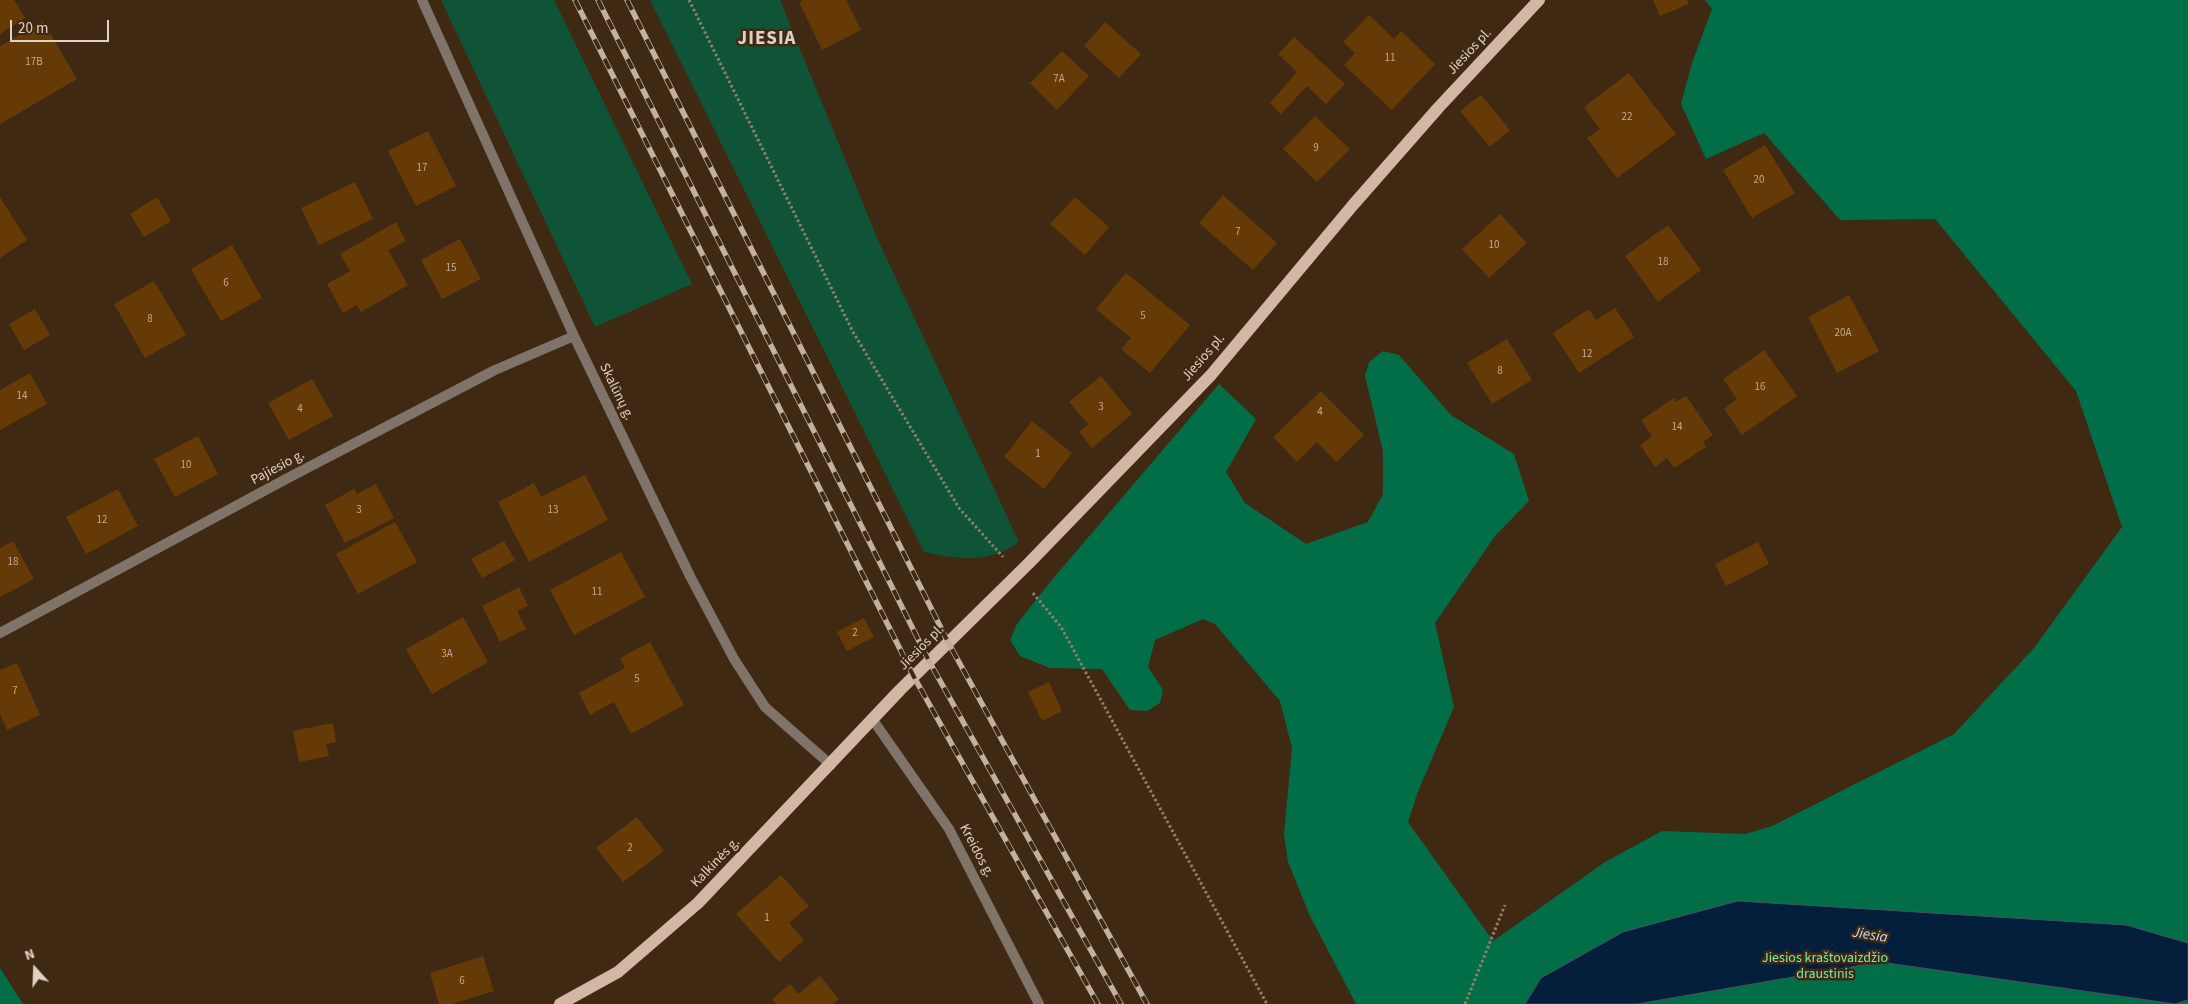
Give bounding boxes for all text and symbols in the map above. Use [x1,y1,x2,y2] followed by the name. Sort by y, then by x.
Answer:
[12,10,111,42] scale bar
[18,18,48,39] text: 20 m
[1444,25,1496,79] street label: Jiesios pl.
[737,29,797,51] district label: JIESIA
[1385,52,1395,66] house number: 11
[25,56,43,70] house number: 17B
[1053,73,1065,87] house number: 7A
[1622,111,1632,125] house number: 22
[1313,142,1319,156] house number: 9
[417,162,427,176] house number: 17
[1754,174,1764,188] house number: 20
[1235,226,1241,240] house number: 7
[1489,239,1499,253] house number: 10
[1658,256,1668,270] house number: 18
[446,262,456,276] house number: 15
[223,277,229,291] house number: 6
[1140,310,1146,324] house number: 5
[147,313,153,327] house number: 8
[1835,327,1851,341] house number: 20A
[1179,331,1229,385] street label: Jiesios pl.
[1582,348,1592,362] house number: 12
[595,361,637,423] street label: Skalūnų g.
[1497,365,1503,379] house number: 8
[1755,381,1765,395] house number: 16
[17,390,27,404] house number: 14
[1098,401,1104,415] house number: 3
[297,403,303,417] house number: 4
[1317,406,1323,420] house number: 4
[1672,421,1682,435] house number: 14
[248,447,308,489] street label: Pajiesio g.
[1035,448,1041,462] house number: 1
[181,459,191,473] house number: 10
[356,504,362,518] house number: 3
[548,504,558,518] house number: 13
[97,514,107,528] house number: 12
[8,556,18,570] house number: 18
[592,586,602,600] house number: 11
[896,622,948,674] street label: Jiesios pl.
[852,627,858,641] house number: 2
[441,648,453,662] house number: 3A
[634,673,640,687] house number: 5
[12,685,18,699] house number: 7
[955,822,997,880] street label: Kreidos g.
[688,835,744,891] street label: Kalkinės g.
[627,842,633,856] house number: 2
[764,912,770,926] house number: 1
[1851,924,1889,948] water label: Jiesia
[10,944,60,994] north arrow
[22,944,38,966] text: N
[1762,951,1888,984] park label: Jiesios kraštovaizdžio draustinis
[459,975,465,989] house number: 6

